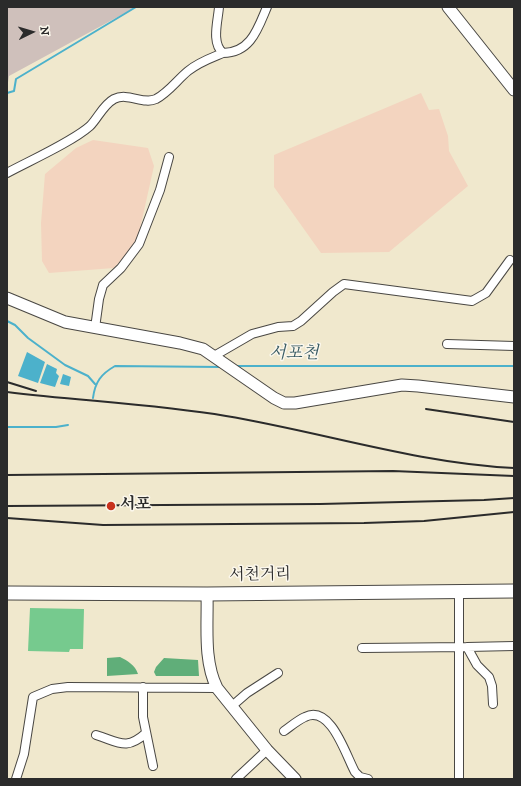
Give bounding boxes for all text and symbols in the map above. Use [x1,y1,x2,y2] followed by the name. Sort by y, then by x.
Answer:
[12,12,52,52] north arrow
[37,26,51,36] text: N
[269,344,319,364] water label: 서포천
[120,496,151,516] place label: 서포
[105,500,117,512] marker: 서포
[229,566,291,586] street label: 서천거리

